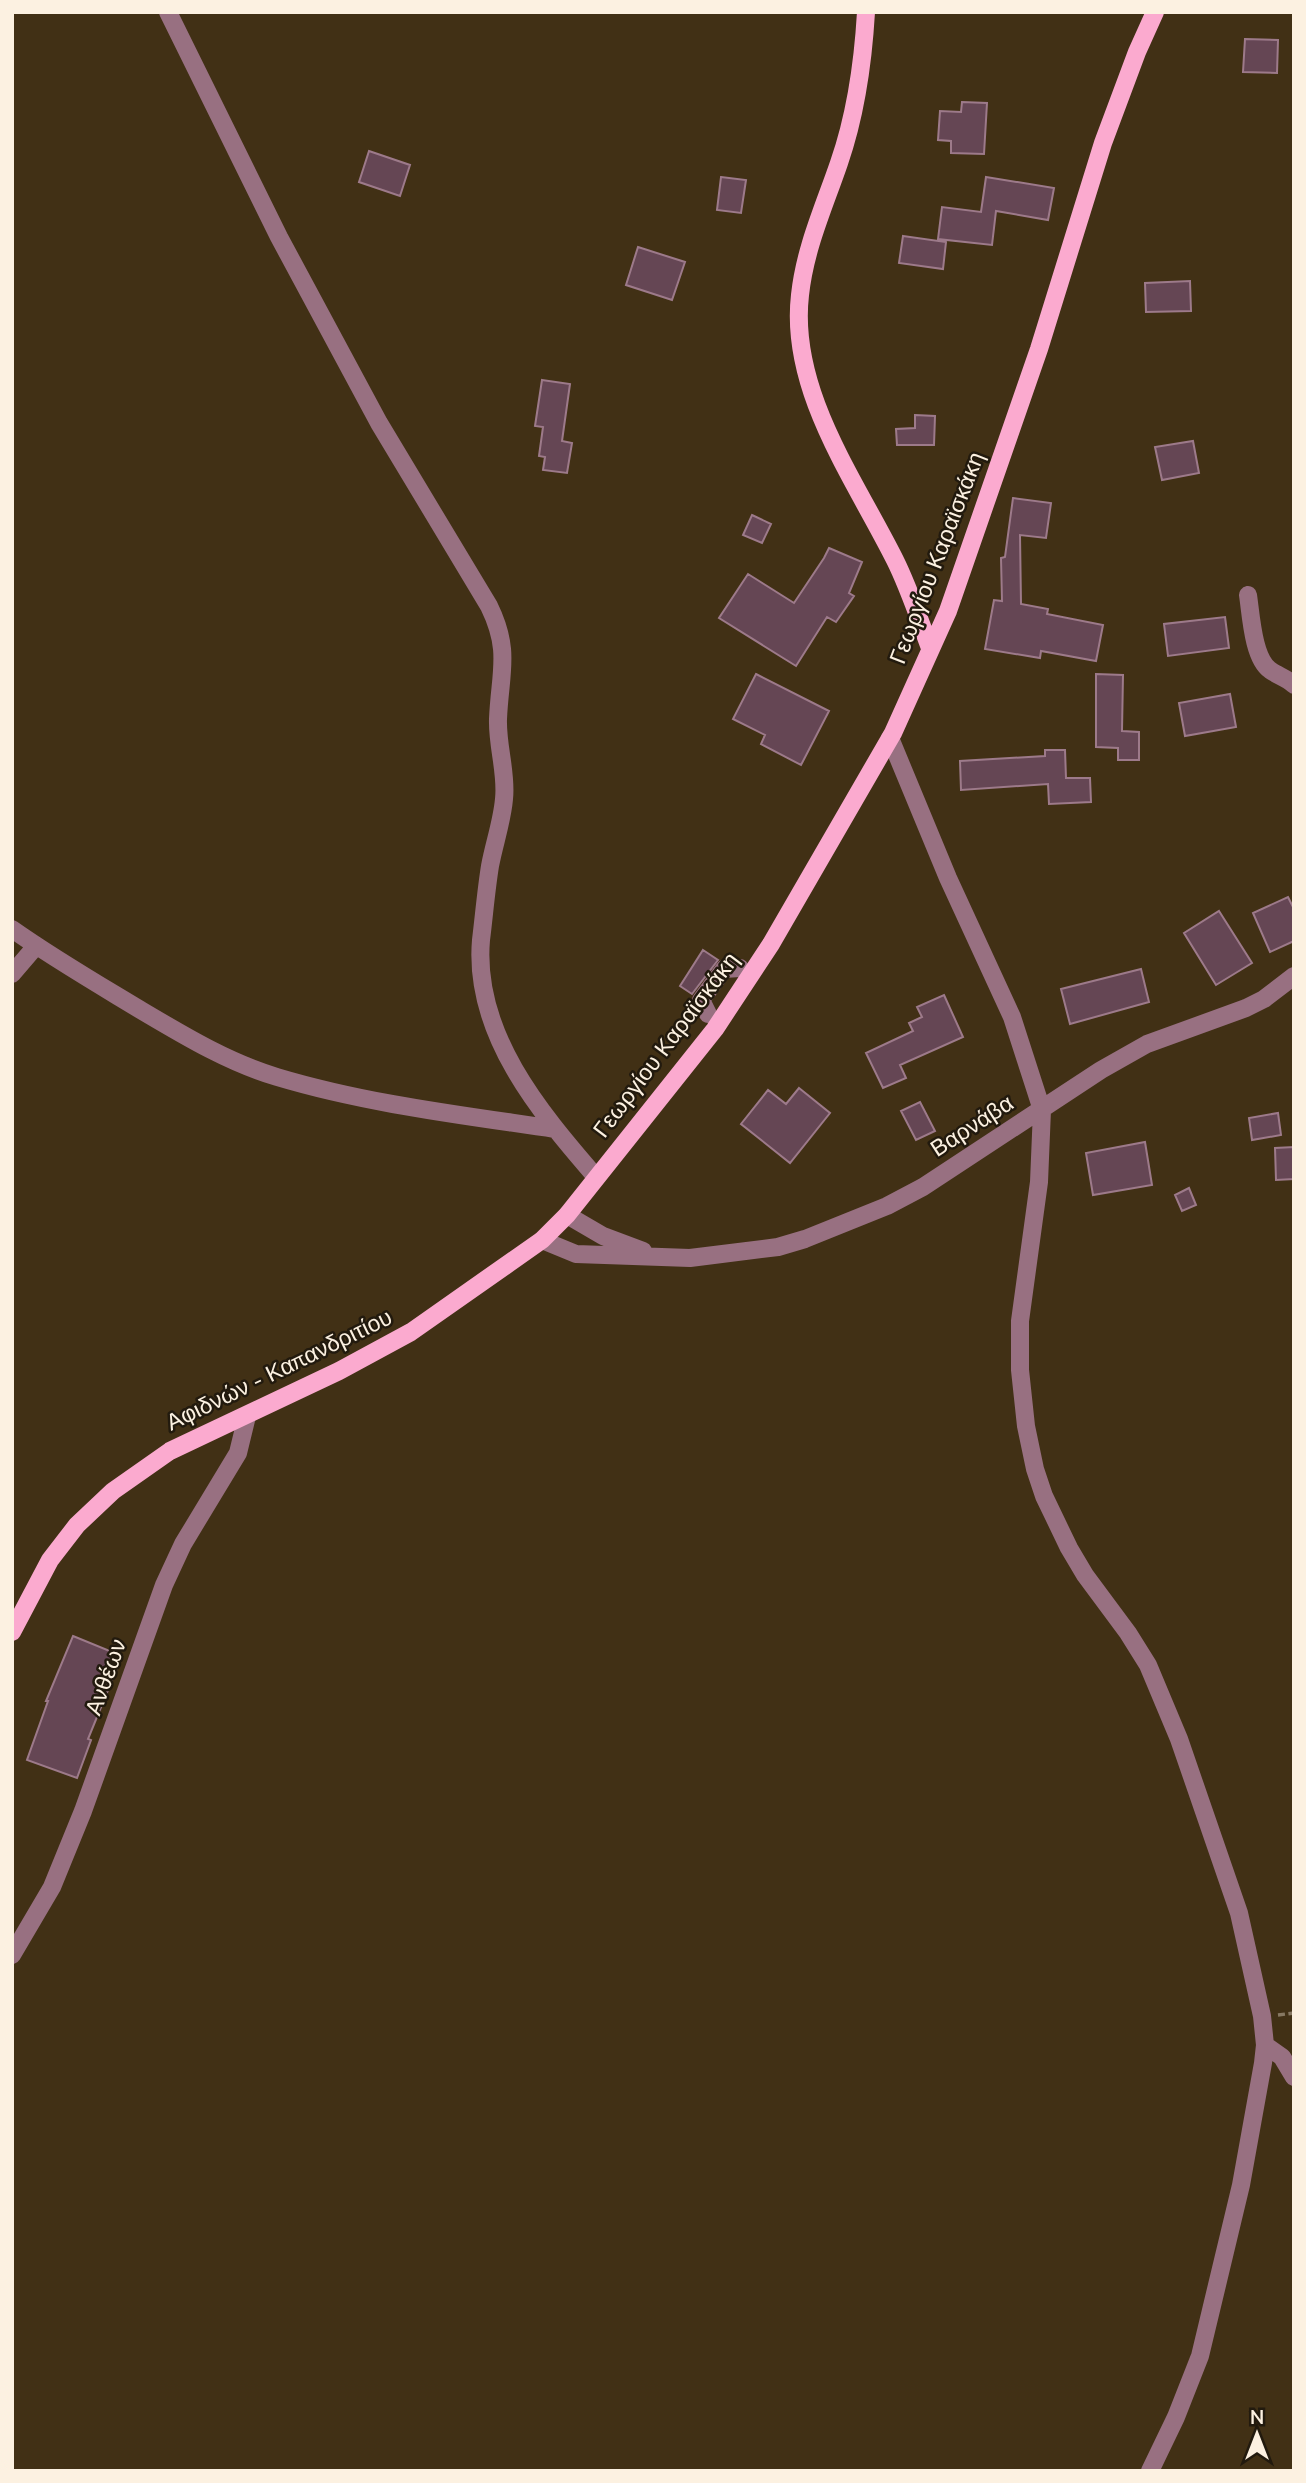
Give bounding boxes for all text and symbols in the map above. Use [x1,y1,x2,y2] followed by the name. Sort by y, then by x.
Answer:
[882,448,992,668] street label: Γεωργίου Καραϊσκάκη
[586,946,746,1144] street label: Γεωργίου Καραϊσκάκη
[925,1088,1019,1164] street label: Βαρνάβα
[161,1302,397,1438] street label: Αφιδνών - Καπανδριτίου
[78,1635,134,1719] street label: Ανθέων
[1222,2399,1292,2469] north arrow
[1250,2405,1264,2431] text: N

